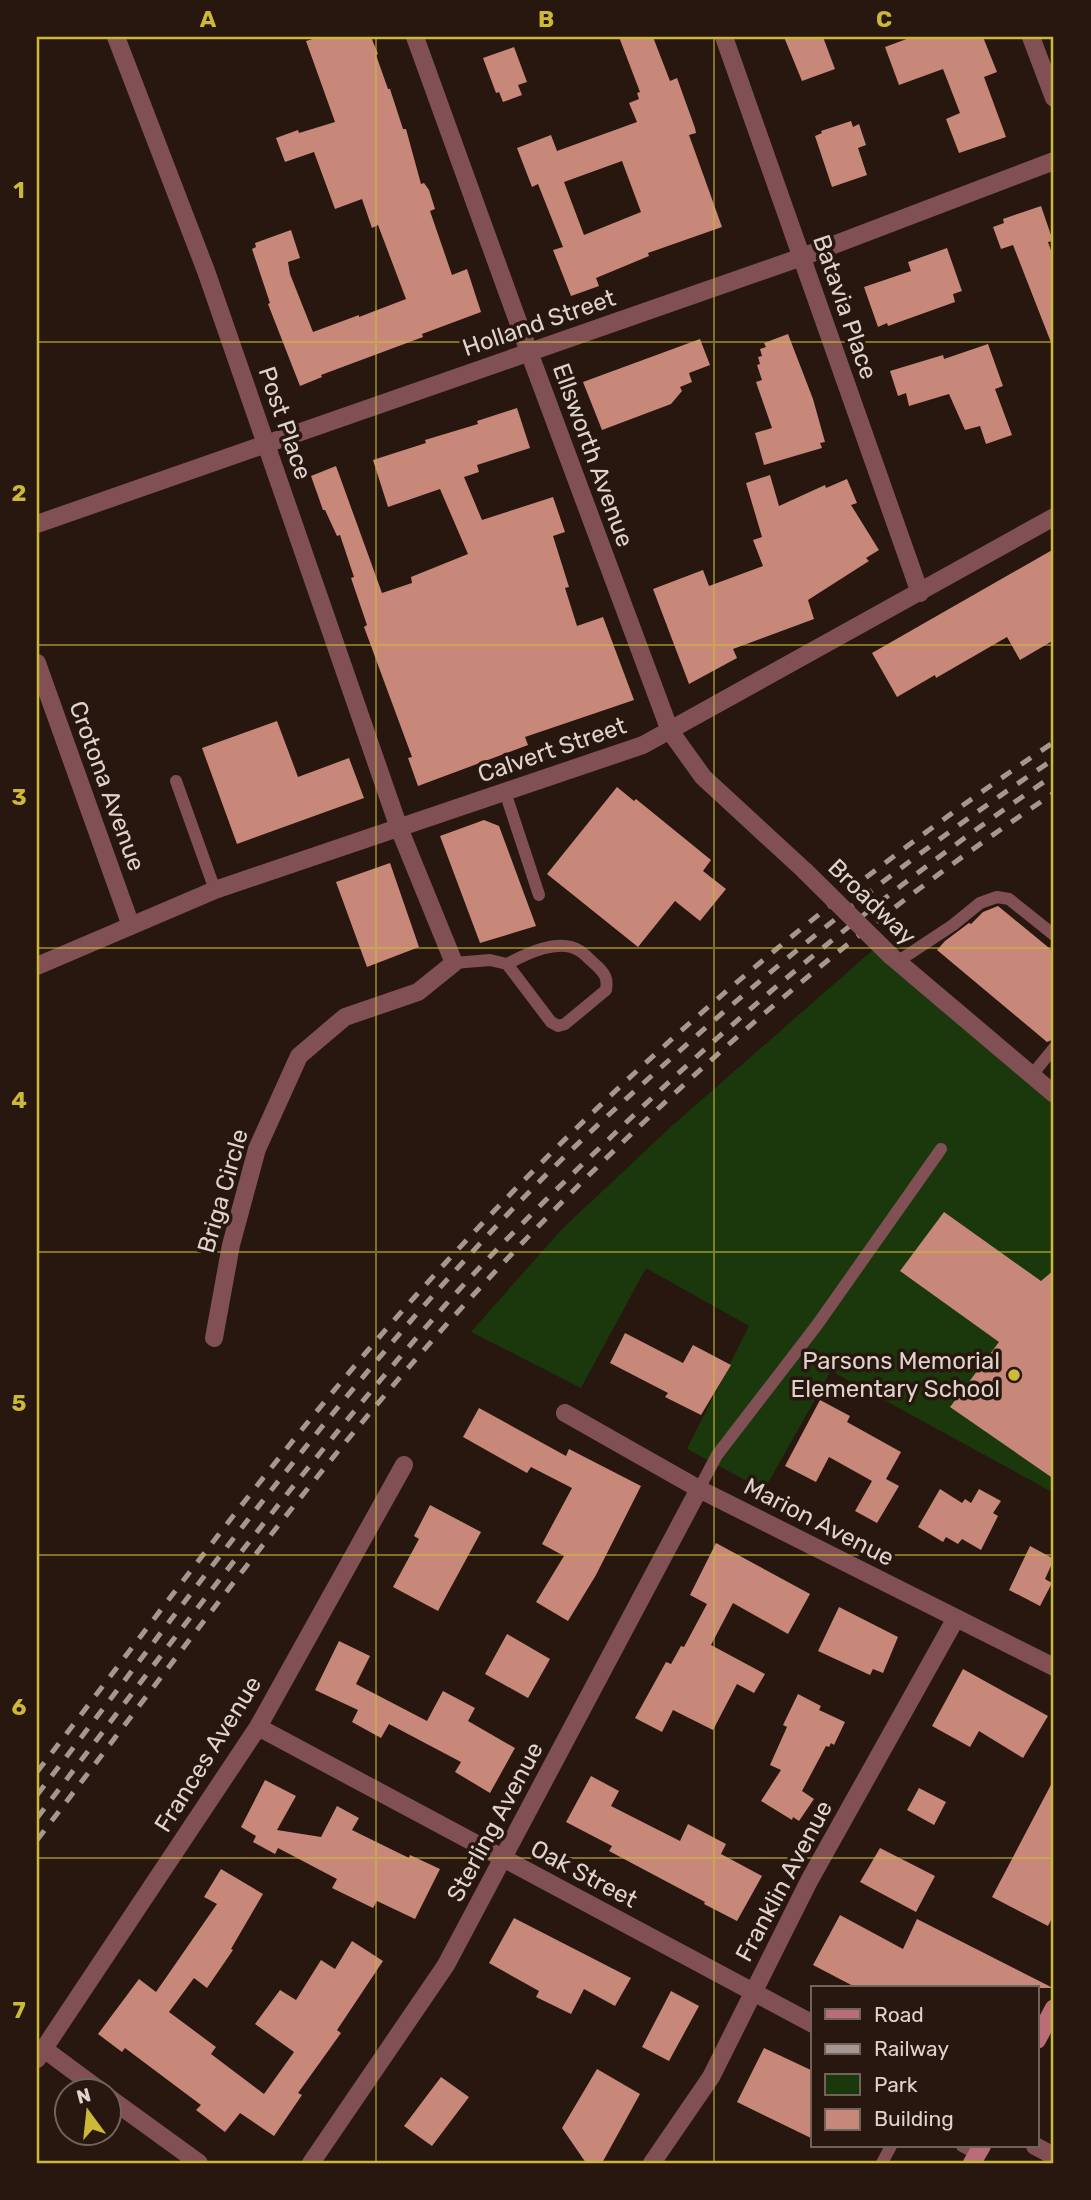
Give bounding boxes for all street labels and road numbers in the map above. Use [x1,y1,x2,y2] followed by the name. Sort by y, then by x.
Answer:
[807,231,883,383] street label: Batavia Place
[459,284,619,362] street label: Holland Street
[547,359,639,551] street label: Ellsworth Avenue
[253,363,317,483] street label: Post Place
[63,697,151,875] street label: Crotona Avenue
[474,712,630,788] street label: Calvert Street
[822,853,922,951] street label: Broadway
[192,1126,254,1256] street label: Briga Circle
[739,1472,899,1572] street label: Marion Avenue
[149,1671,267,1837] street label: Frances Avenue
[441,1737,549,1907] street label: Sterling Avenue
[730,1796,838,1966] street label: Franklin Avenue
[526,1834,642,1914] street label: Oak Street

